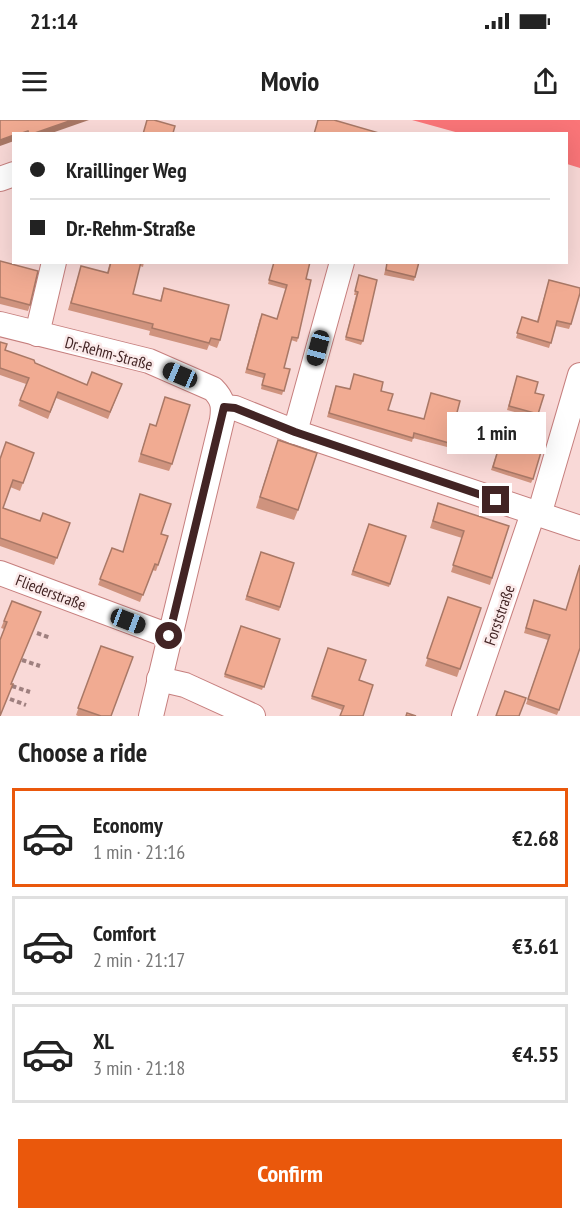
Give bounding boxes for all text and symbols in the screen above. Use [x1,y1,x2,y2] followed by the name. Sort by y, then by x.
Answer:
[30,7,78,35] text: 21:14
[261,64,319,98] text: Movio
[18,65,51,98] icon: menu
[529,65,562,98] icon: share
[66,156,187,184] text: Kraillinger Weg
[66,214,196,242] text: Dr.-Rehm-Straße
[305,328,331,368] car
[63,332,155,374] street label: Dr.-Rehm-Straße
[160,360,200,390] car
[446,413,546,455] callout: 1 min
[476,420,517,446] text: 1 min
[482,486,509,513] route end
[13,570,89,614] street label: Fliederstraße
[479,582,519,648] street label: Forststraße
[108,606,148,636] car
[155,622,182,649] route start
[18,735,147,769] text: Choose a ride
[21,811,75,865] icon: car
[93,811,163,839] text: Economy
[512,824,559,852] text: €2.68
[93,839,185,865] text: 1 min · 21:16
[21,919,75,973] icon: car
[93,919,156,947] text: Comfort
[512,932,559,960] text: €3.61
[93,947,185,973] text: 2 min · 21:17
[21,1027,75,1081] icon: car
[93,1027,114,1055] text: XL
[512,1040,559,1068] text: €4.55
[93,1055,185,1081] text: 3 min · 21:18
[18,1139,562,1208] button: Confirm

